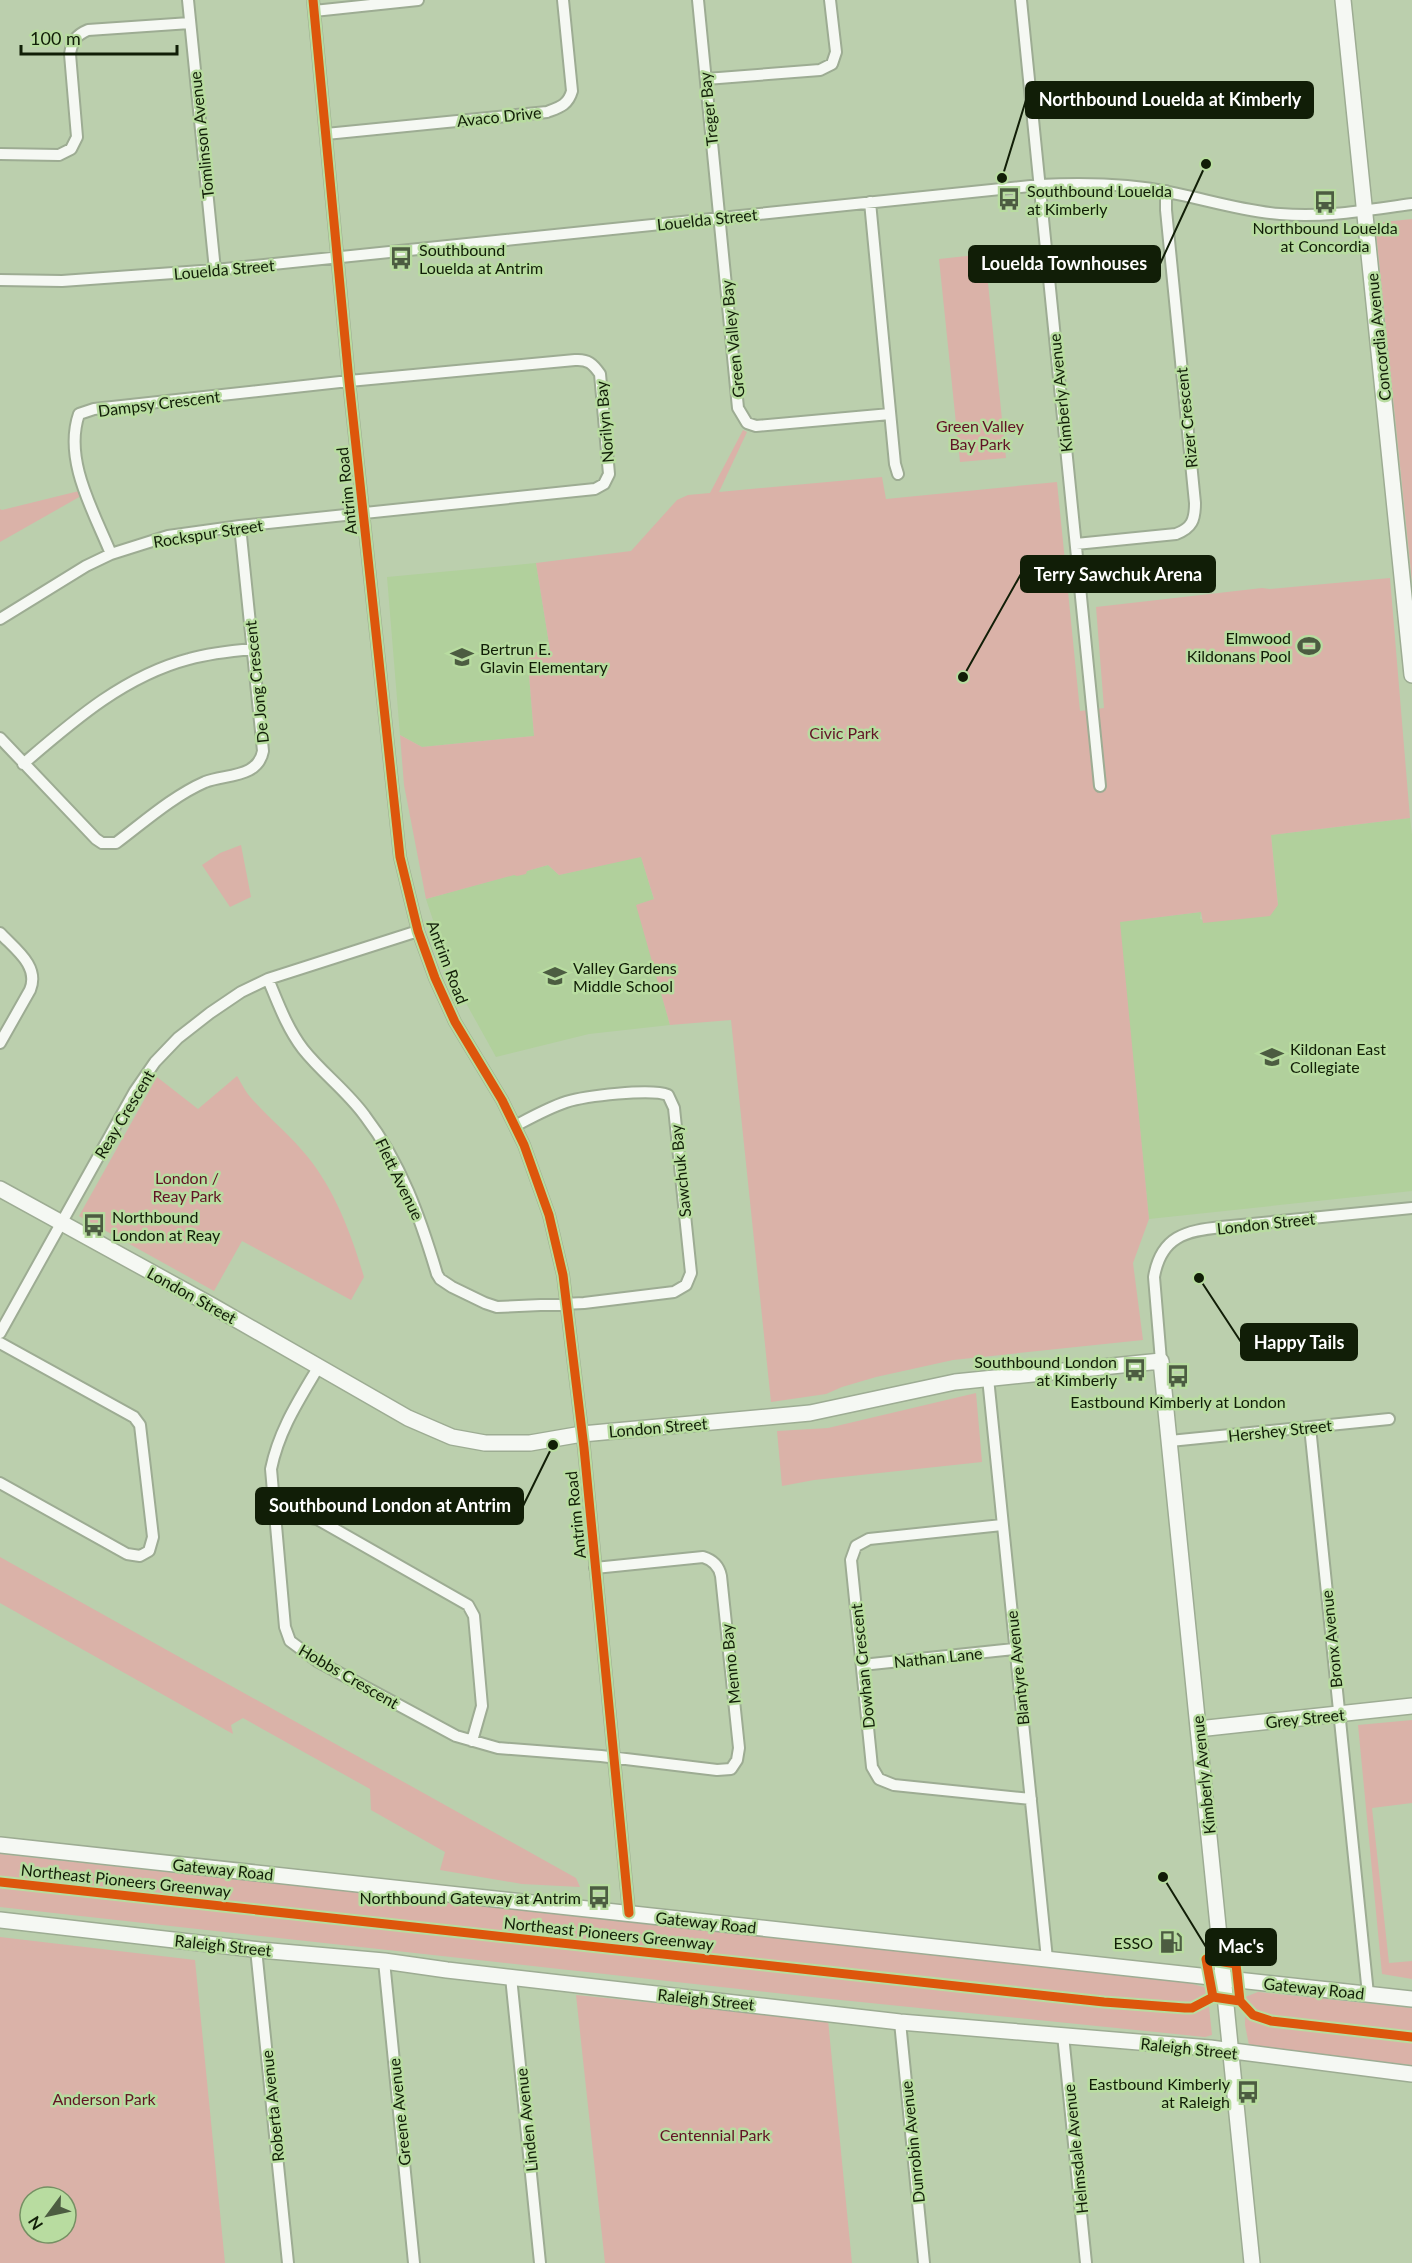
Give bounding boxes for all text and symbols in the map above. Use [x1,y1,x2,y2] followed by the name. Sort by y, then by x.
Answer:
[21,18,177,56] scale bar
[30,27,81,49] text: 100 m
[185,70,217,200] street label: Tomlinson Avenue
[695,70,721,147] street label: Treger Bay
[1026,82,1313,118] callout: Northbound Louelda at Kimberly
[1039,88,1302,110] text: Northbound Louelda at Kimberly
[456,102,542,130] street label: Avaco Drive
[1027,181,1172,218] place label: Southbound Louelda at Kimberly
[996,186,1022,212] bus stop icon: Southbound Louelda at Kimberly
[1312,189,1338,215] bus stop icon: Northbound Louelda at Concordia
[656,204,758,234] street label: Louelda Street
[1252,218,1398,255] place label: Northbound Louelda at Concordia
[419,240,543,277] place label: Southbound Louelda at Antrim
[388,245,414,271] bus stop icon: Southbound Louelda at Antrim
[969,246,1160,282] callout: Louelda Townhouses
[981,252,1147,274] text: Louelda Townhouses
[173,255,275,283] street label: Louelda Street
[1362,272,1394,402] street label: Concordia Avenue
[716,279,748,399] street label: Green Valley Bay
[1044,333,1076,453] street label: Kimberly Avenue
[1171,367,1201,469] street label: Rizer Crescent
[591,380,617,464] street label: Norilyn Bay
[97,386,221,420] street label: Dampsy Crescent
[936,416,1025,453] park label: Green Valley Bay Park
[332,446,360,536] street label: Antrim Road
[152,515,264,551] street label: Rockspur Street
[1021,556,1215,592] callout: Terry Sawchuk Arena
[1034,563,1202,585] text: Terry Sawchuk Arena
[240,620,272,744] street label: De Jong Crescent
[1187,628,1291,665] place label: Elmwood Kildonans Pool
[1296,633,1322,659] sports icon: Elmwood Kildonans Pool
[480,639,609,676] place label: Bertrun E. Glavin Elementary
[449,644,475,670] school or university icon: Bertrun E. Glavin Elementary
[809,723,880,742] park label: Civic Park
[423,918,473,1006] street label: Antrim Road
[573,958,677,995] place label: Valley Gardens Middle School
[542,963,568,989] school or university icon: Valley Gardens Middle School
[1290,1039,1386,1076] place label: Kildonan East Collegiate
[1259,1044,1285,1070] school or university icon: Kildonan East Collegiate
[90,1066,158,1162] street label: Reay Crescent
[666,1123,694,1218] street label: Sawchuk Bay
[372,1135,428,1223] street label: Flett Avenue
[153,1168,222,1205] park label: London / Reay Park
[112,1207,221,1244] place label: Northbound London at Reay
[1216,1208,1316,1238] street label: London Street
[81,1212,107,1238] bus stop icon: Northbound London at Reay
[144,1263,240,1327] street label: London Street
[1241,1324,1357,1360] callout: Happy Tails
[1254,1331,1344,1353] text: Happy Tails
[974,1352,1118,1389] place label: Southbound London at Kimberly
[1122,1357,1148,1383] bus stop icon: Southbound London at Kimberly
[1165,1363,1191,1389] bus stop icon: Eastbound Kimberly at London
[1070,1392,1286,1411] place label: Eastbound Kimberly at London
[608,1413,708,1441] street label: London Street
[1227,1415,1333,1445] street label: Hershey Street
[561,1470,589,1560] street label: Antrim Road
[256,1488,523,1524] callout: Southbound London at Antrim
[269,1494,511,1516] text: Southbound London at Antrim
[1316,1589,1346,1689] street label: Bronx Avenue
[846,1602,878,1729] street label: Dowhan Crescent
[1002,1610,1032,1726] street label: Blantyre Avenue
[716,1622,744,1705] street label: Menno Bay
[296,1640,402,1712] street label: Hobbs Crescent
[893,1643,983,1671] street label: Nathan Lane
[1265,1704,1346,1732] street label: Grey Street
[1187,1715,1219,1835] street label: Kimberly Avenue
[172,1854,274,1884] street label: Gateway Road
[20,1860,233,1901] street label: Northeast Pioneers Greenway
[586,1884,612,1910] bus stop icon: Northbound Gateway at Antrim
[359,1888,581,1907] place label: Northbound Gateway at Antrim
[655,1907,757,1937] street label: Gateway Road
[503,1913,716,1954] street label: Northeast Pioneers Greenway
[1158,1929,1184,1955] fuel station icon: ESSO
[1206,1929,1276,1965] callout: Mac's
[174,1930,273,1960] street label: Raleigh Street
[1114,1933,1153,1952] place label: ESSO
[1218,1935,1264,1957] text: Mac's
[1263,1973,1365,2003] street label: Gateway Road
[657,1984,756,2014] street label: Raleigh Street
[1140,2033,1239,2063] street label: Raleigh Street
[257,2049,287,2163] street label: Roberta Avenue
[384,2057,414,2167] street label: Greene Avenue
[511,2067,541,2173] street label: Linden Avenue
[1088,2074,1231,2111] place label: Eastbound Kimberly at Raleigh
[1235,2079,1261,2105] bus stop icon: Eastbound Kimberly at Raleigh
[896,2080,928,2204] street label: Dunrobin Avenue
[1059,2083,1091,2215] street label: Helmsdale Avenue
[52,2089,156,2108] park label: Anderson Park
[660,2125,771,2144] park label: Centennial Park
[18,2185,78,2245] north arrow
[24,2213,46,2234] text: N

